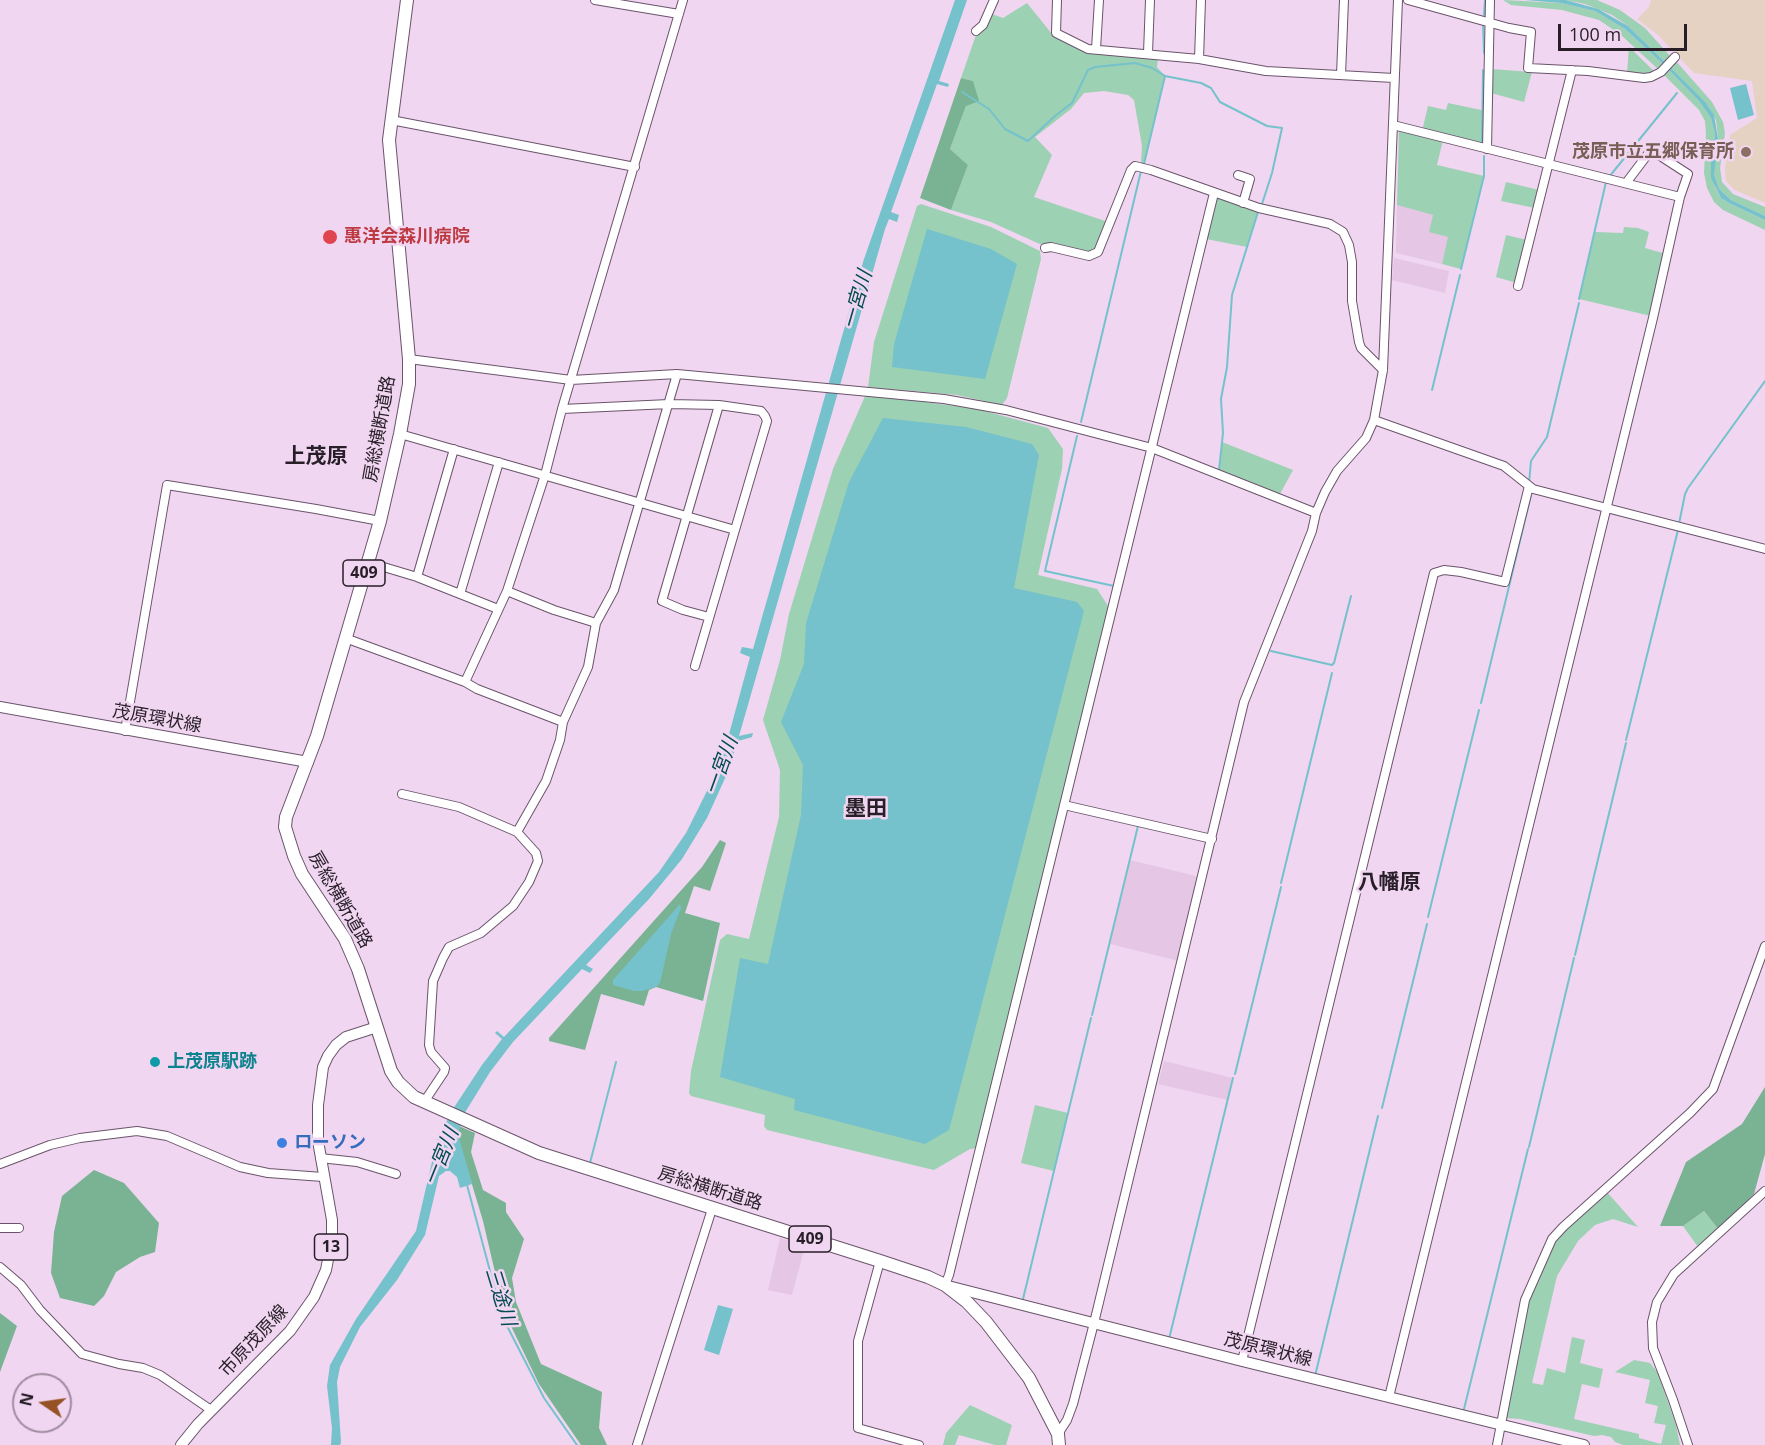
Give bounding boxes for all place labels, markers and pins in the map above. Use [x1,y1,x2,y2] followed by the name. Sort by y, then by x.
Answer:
[1572,141,1734,163] place label: 茂原市立五郷保育所
[1739,145,1753,159] marker: 茂原市立五郷保育所
[344,226,470,248] place label: 惠洋会森川病院
[321,228,339,246] marker: 惠洋会森川病院
[167,1051,257,1073] place label: 上茂原駅跡
[148,1055,162,1069] marker: 上茂原駅跡
[294,1132,366,1154] place label: ローソン
[275,1136,289,1150] marker: ローソン

